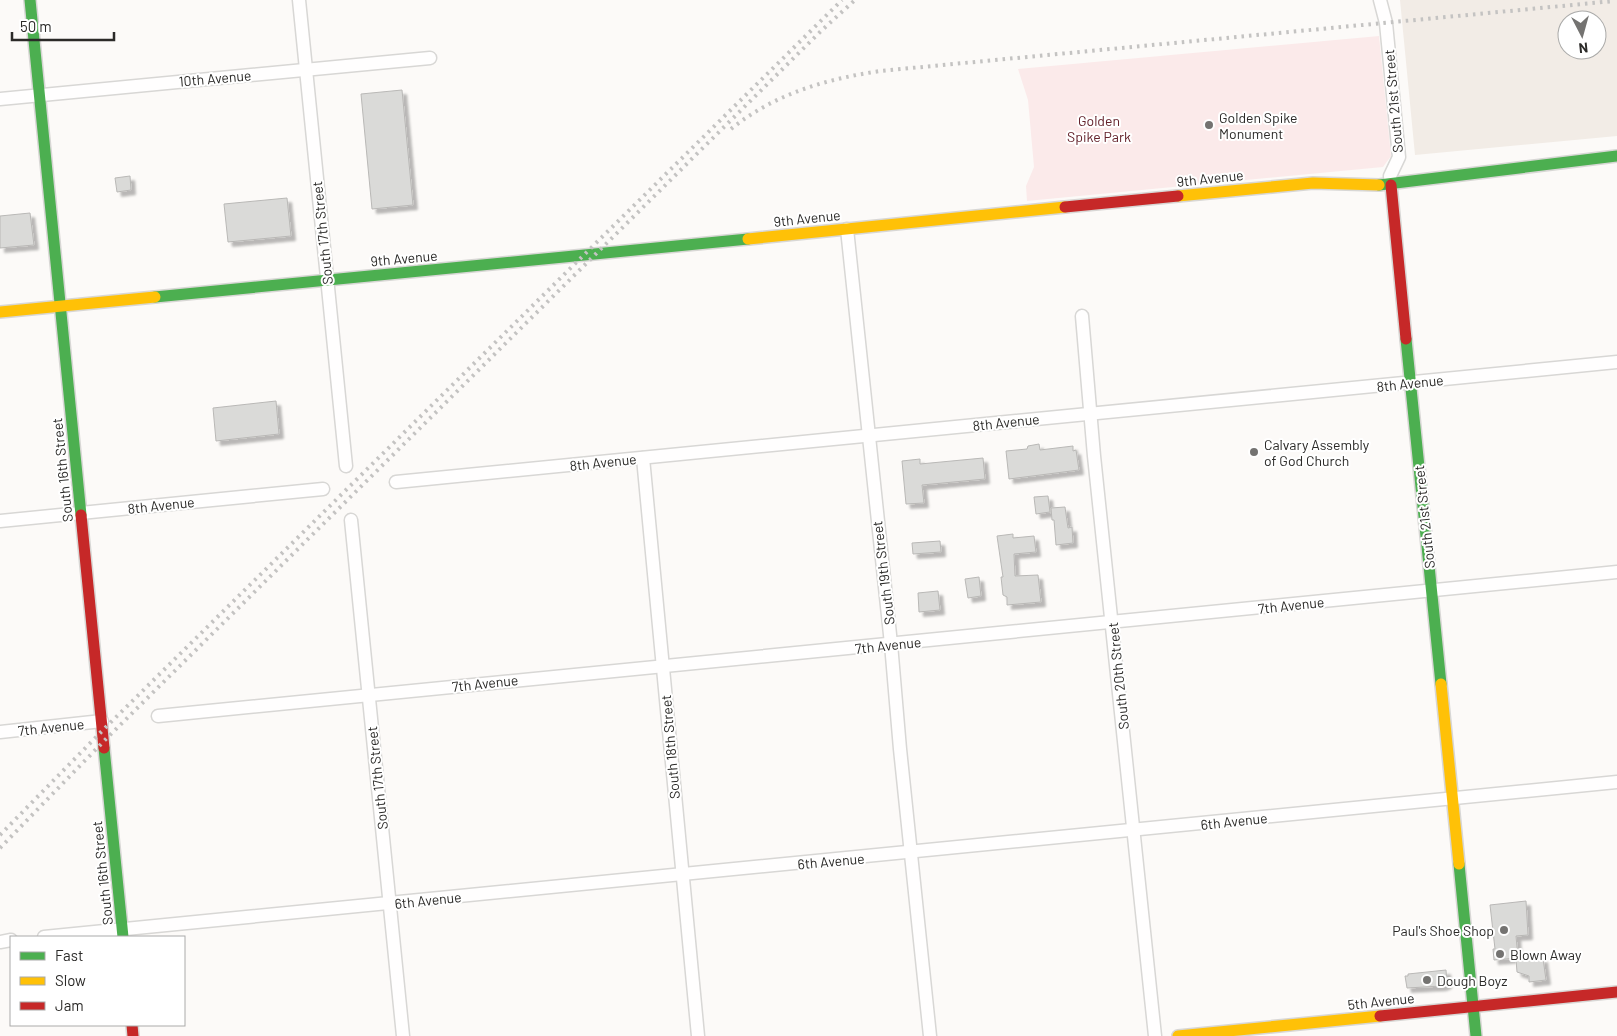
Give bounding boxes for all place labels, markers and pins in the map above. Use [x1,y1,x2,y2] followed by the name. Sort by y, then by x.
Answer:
[1219,109,1298,142] place label: Golden Spike Monument
[1203,119,1215,131] marker: Golden Spike Monument
[1264,436,1370,469] place label: Calvary Assembly of God Church
[1248,446,1260,458] marker: Calvary Assembly of God Church
[1392,922,1494,939] place label: Paul's Shoe Shop
[1498,924,1510,936] marker: Paul's Shoe Shop
[1510,946,1582,963] place label: Blown Away
[1494,948,1506,960] marker: Blown Away
[1437,972,1507,989] place label: Dough Boyz
[1421,974,1433,986] marker: Dough Boyz

